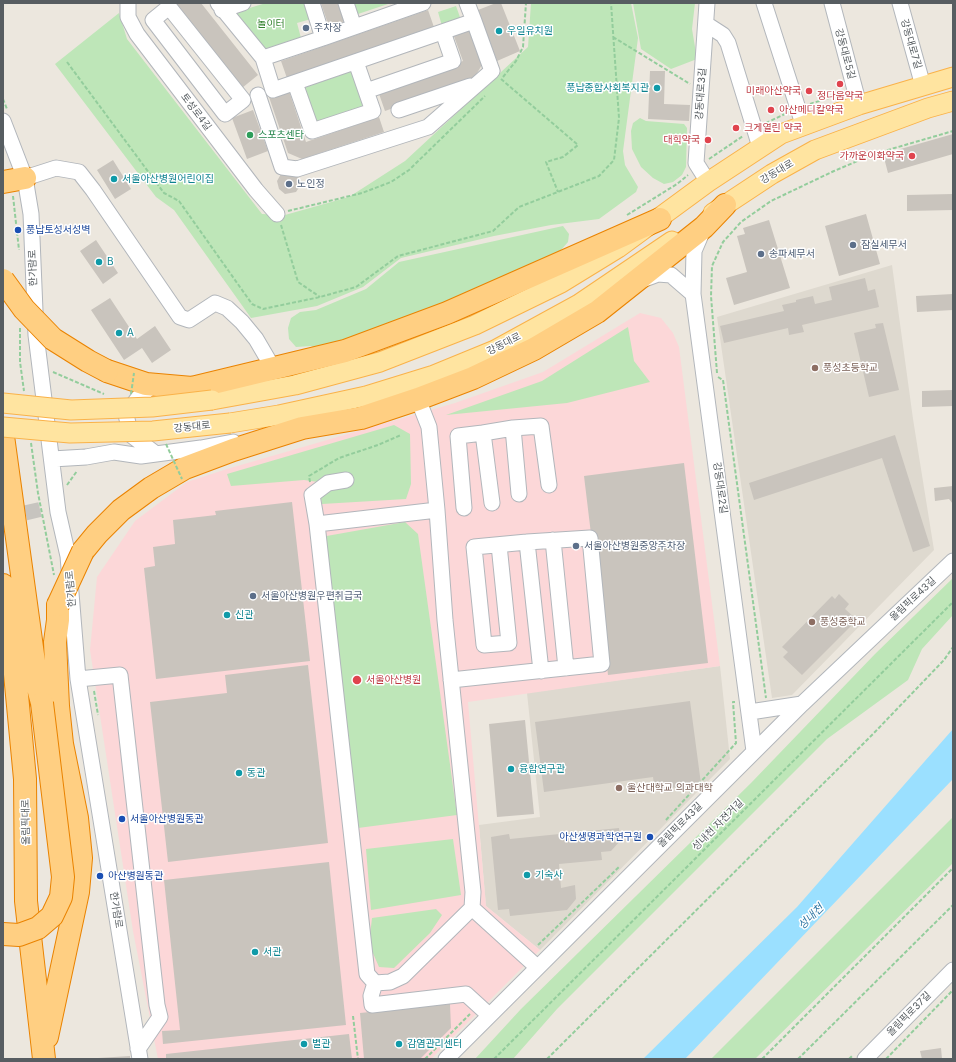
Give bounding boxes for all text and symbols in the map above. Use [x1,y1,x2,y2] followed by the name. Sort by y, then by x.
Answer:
[257,18,285,30] park label: 놀이터
[898,18,924,70] street label: 강동대로7길
[314,22,342,34] place label: 주차장
[301,23,311,33] marker: 주차장
[507,25,553,37] place label: 우일유치원
[494,26,504,36] marker: 우일유치원
[832,27,858,81] street label: 강동대로5길
[693,68,709,120] street label: 강동대로3길
[835,79,845,89] marker: 정다움약국
[566,82,649,94] place label: 풍납종합사회복지관
[652,83,662,93] marker: 풍납종합사회복지관
[746,85,801,97] place label: 미래아산약국
[804,86,814,96] marker: 미래아산약국
[817,90,863,102] place label: 정다움약국
[178,91,214,133] street label: 토성로4길
[779,104,843,116] place label: 아산메디칼약국
[766,105,776,115] marker: 아산메디칼약국
[744,122,802,134] place label: 크게열린 약국
[731,123,741,133] marker: 크게열린 약국
[258,129,304,141] place label: 스포츠센타
[245,130,255,140] marker: 스포츠센타
[663,134,700,146] place label: 대힉약국
[703,135,713,145] marker: 대힉약국
[840,150,904,162] place label: 가까운이화약국
[907,151,917,161] marker: 가까운이화약국
[758,157,796,187] street label: 강동대로
[122,173,214,185] place label: 서울아산병원어린이집
[109,174,119,184] marker: 서울아산병원어린이집
[297,178,325,190] place label: 노인정
[284,179,294,189] marker: 노인정
[26,224,90,236] place label: 풍납토성서성벽
[13,225,23,235] marker: 풍납토성서성벽
[861,239,907,251] place label: 잠실세무서
[848,240,858,250] marker: 잠실세무서
[769,248,815,260] place label: 송파세무서
[26,249,40,287] street label: 한가람로
[756,249,766,259] marker: 송파세무서
[107,256,114,268] place label: B
[94,257,104,267] marker: B
[127,327,134,339] place label: A
[114,328,124,338] marker: A
[485,330,523,358] street label: 강동대로
[823,362,878,374] place label: 풍성초등학교
[810,363,820,373] marker: 풍성초등학교
[173,419,211,435] street label: 강동대로
[710,461,730,515] street label: 강동대로2길
[584,540,685,552] place label: 서울아산병원중앙주차장
[571,541,581,551] marker: 서울아산병원중앙주차장
[63,570,79,608] street label: 한가람로
[887,575,939,623] street label: 올림픽로43길
[261,590,362,602] place label: 서울아산병원우편취급국
[248,591,258,601] marker: 서울아산병원우편취급국
[235,609,253,621] place label: 신관
[222,610,232,620] marker: 신관
[820,616,866,628] place label: 풍성중학교
[807,617,817,627] marker: 풍성중학교
[351,674,363,686] marker: 서울아산병원
[366,674,421,686] place label: 서울아산병원
[519,763,565,775] place label: 융합연구관
[506,764,516,774] marker: 융합연구관
[247,767,265,779] place label: 동관
[234,768,244,778] marker: 동관
[627,782,713,794] place label: 울산대학교 의과대학
[614,783,624,793] marker: 울산대학교 의과대학
[690,797,746,853] street label: 성내천 자전거길
[20,799,32,845] street label: 올림픽대로
[655,800,705,850] street label: 올림픽로43길
[130,813,204,825] place label: 서울아산병원동관
[117,814,127,824] marker: 서울아산병원동관
[559,831,642,843] place label: 아산생명과학연구원
[645,832,655,842] marker: 아산생명과학연구원
[535,869,563,881] place label: 기숙사
[108,870,163,882] place label: 아산병원동관
[522,870,532,880] marker: 기숙사
[95,871,105,881] marker: 아산병원동관
[107,891,125,929] street label: 한가람로
[796,902,826,932] water label: 성내천
[263,946,281,958] place label: 서관
[250,947,260,957] marker: 서관
[884,989,934,1039] street label: 올림픽로37길
[312,1038,330,1050] place label: 별관
[407,1038,462,1050] place label: 감염관리센터
[299,1039,309,1049] marker: 별관
[394,1039,404,1049] marker: 감염관리센터

